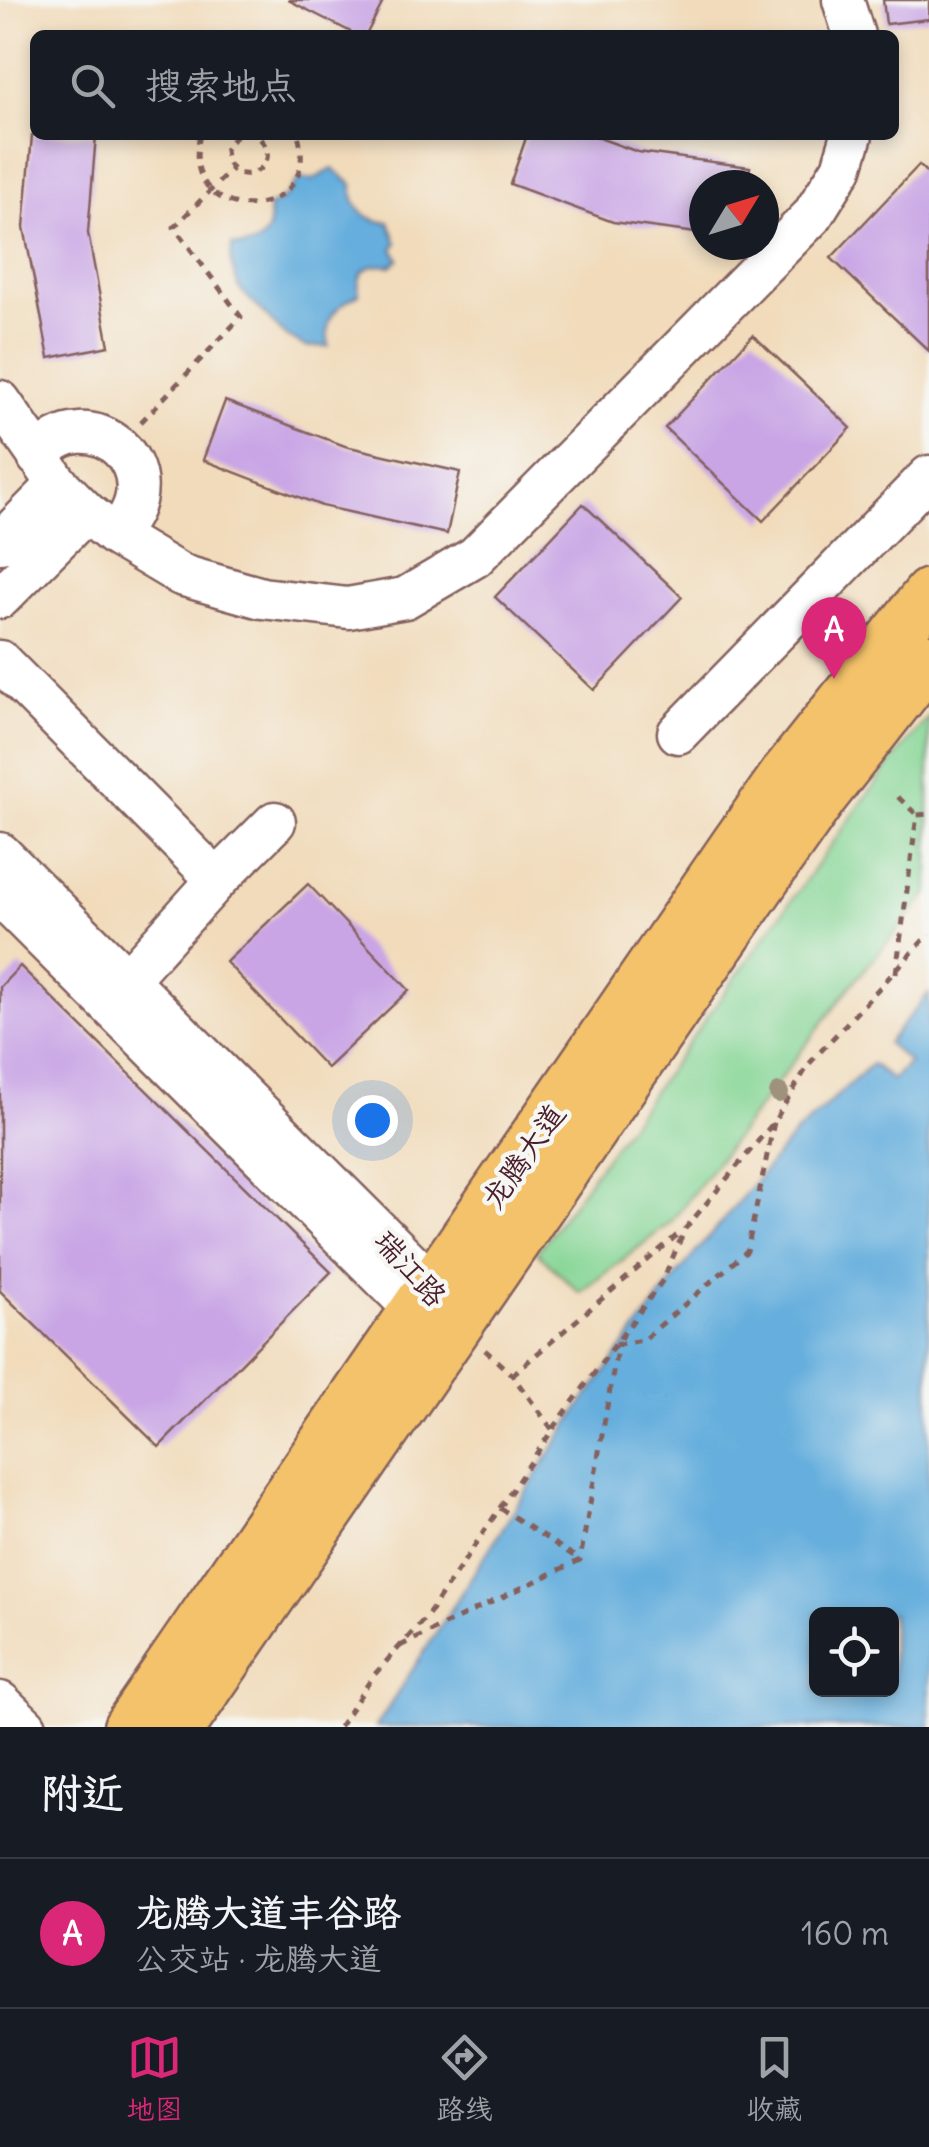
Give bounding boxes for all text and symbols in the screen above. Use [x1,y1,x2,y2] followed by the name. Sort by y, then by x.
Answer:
[30,30,899,140] search box
[65,58,120,113] icon: search
[145,62,297,109] text: 搜索地点
[689,170,779,260] north arrow
[802,596,866,679] pin: A
[347,1095,398,1146] your location
[473,1096,573,1216] street label: 龙腾大道
[367,1222,455,1314] street label: 瑞江路
[809,1607,899,1697] map controls
[809,1607,899,1697] button: locate
[40,1767,124,1819] text: 附近
[135,1889,401,1936] text: 龙腾大道丰谷路
[62,1913,83,1954] text: A
[801,1913,889,1954] text: 160 m
[135,1938,381,1979] text: 公交站 · 龙腾大道
[127,2030,183,2127] tab: 地图
[436,2030,492,2127] tab: 路线
[746,2030,802,2127] tab: 收藏

